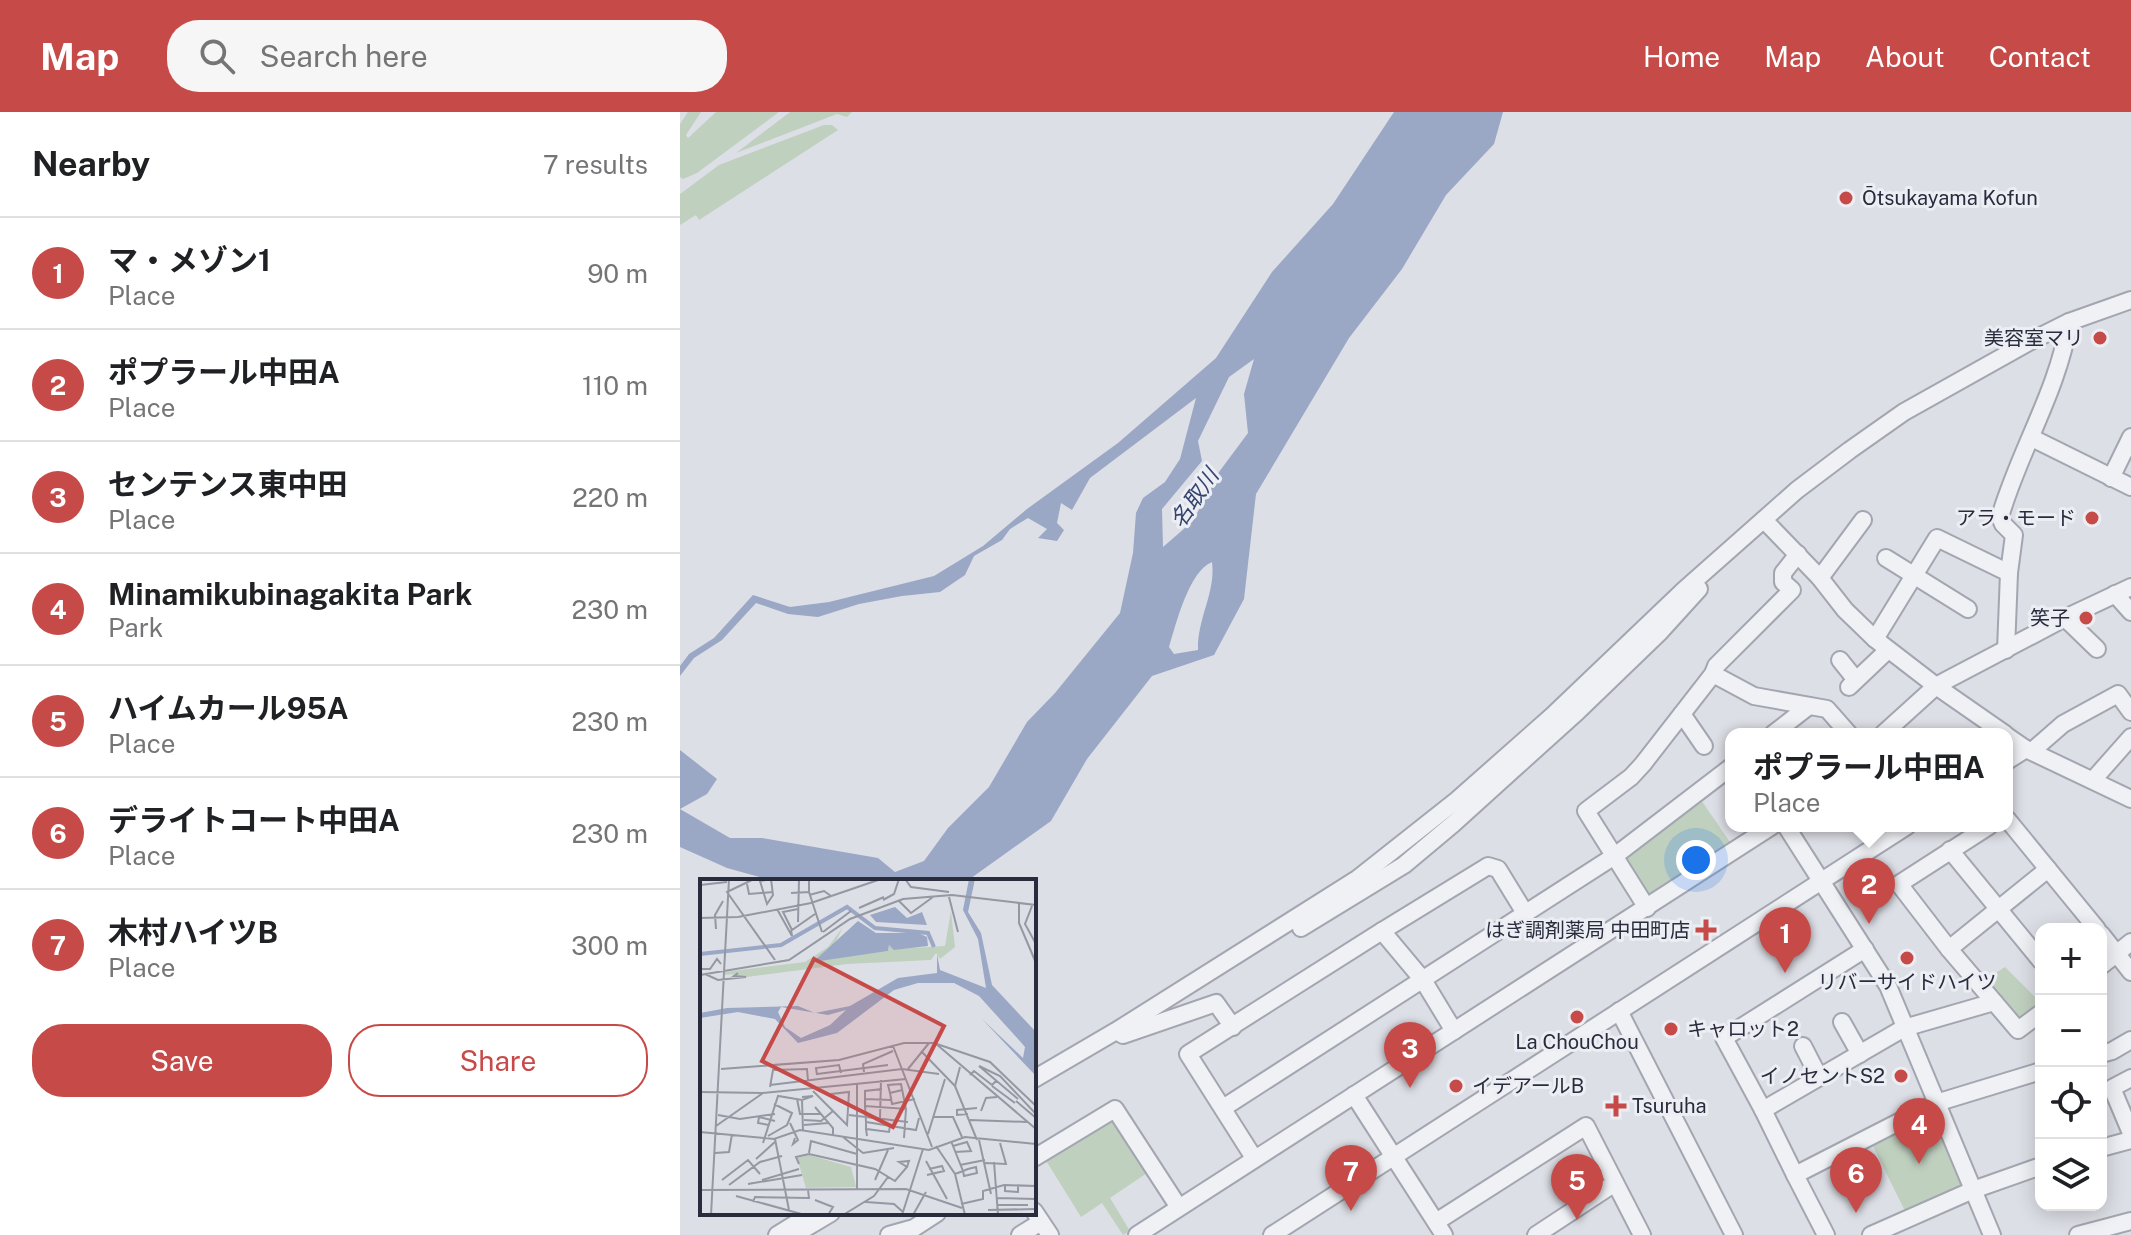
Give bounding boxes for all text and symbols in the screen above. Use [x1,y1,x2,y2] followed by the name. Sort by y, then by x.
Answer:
[167,20,727,92] search box
[40,34,119,79] text: Map
[195,34,239,78] icon: search
[259,38,428,74] text: Search here
[1643,40,1720,73] text: Home
[1764,40,1821,73] text: Map
[1865,40,1945,73] text: About
[1989,40,2091,73] text: Contact
[32,144,150,184] text: Nearby
[543,149,648,180] text: 7 results
[1862,185,2038,210] place label: Ōtsukayama Kofun
[1837,189,1855,207] marker: Ōtsukayama Kofun
[108,242,271,278] text: マ・メゾン1
[52,258,64,289] text: 1
[587,258,648,289] text: 90 m
[108,280,175,311] text: Place
[1984,326,2084,350] place label: 美容室マリ
[2091,329,2109,347] marker: 美容室マリ
[108,354,340,390] text: ポプラール中田A
[50,370,66,401] text: 2
[582,370,648,401] text: 110 m
[108,392,175,423] text: Place
[1164,462,1225,532] water label: 名取川
[108,466,347,502] text: センテンス東中田
[49,482,67,513] text: 3
[572,482,648,513] text: 220 m
[108,504,175,535] text: Place
[1956,506,2076,530] place label: アラ・モード
[2083,509,2101,527] marker: アラ・モード
[108,576,472,612] text: Minamikubinagakita Park
[49,594,67,625] text: 4
[572,594,648,625] text: 230 m
[2030,606,2070,630] place label: 笑子
[2077,609,2095,627] marker: 笑子
[108,612,163,643] text: Park
[108,690,349,726] text: ハイムカール95A
[49,706,67,737] text: 5
[572,706,648,737] text: 230 m
[108,728,175,759] text: Place
[1725,728,2013,832] popup
[1753,749,1985,785] text: ポプラール中田A
[1753,787,1821,818] text: Place
[108,802,400,838] text: デライトコート中田A
[49,818,67,849] text: 6
[572,818,648,849] text: 230 m
[108,840,175,871] text: Place
[1676,840,1716,880] your location
[1843,858,1895,924] pin: 2
[700,879,1036,1215] inset map
[1759,907,1811,973] pin: 1
[108,914,278,950] text: 木村ハイツB
[1485,918,1690,942] place label: はぎ調剤薬局 中田町店
[1697,921,1715,939] marker: はぎ調剤薬局 中田町店
[2035,923,2107,1211] map controls
[2035,923,2107,995] button: +
[50,930,66,961] text: 7
[571,930,648,961] text: 300 m
[1898,949,1916,967] marker: リバーサイドハイツ
[108,952,175,983] text: Place
[1817,970,1997,994] place label: リバーサイドハイツ
[2035,995,2107,1067] button: −
[1568,1008,1586,1026] marker: La ChouChou
[1687,1017,1799,1041] place label: キャロット2
[1662,1020,1680,1038] marker: キャロット2
[1384,1022,1436,1088] pin: 3
[32,1024,332,1097] button: Save
[348,1024,648,1097] button: Share
[1515,1030,1639,1054] place label: La ChouChou
[1760,1064,1885,1088] place label: イノセントS2
[1892,1067,1910,1085] marker: イノセントS2
[2035,1067,2107,1139] button: locate
[1472,1074,1584,1098] place label: イデアールB
[1447,1077,1465,1095] marker: イデアールB
[1632,1094,1707,1118] place label: Tsuruha
[1607,1097,1625,1115] marker: Tsuruha
[1893,1098,1945,1164] pin: 4
[2035,1139,2107,1211] button: layers
[1325,1145,1377,1211] pin: 7
[1830,1147,1882,1213] pin: 6
[1551,1154,1603,1220] pin: 5

